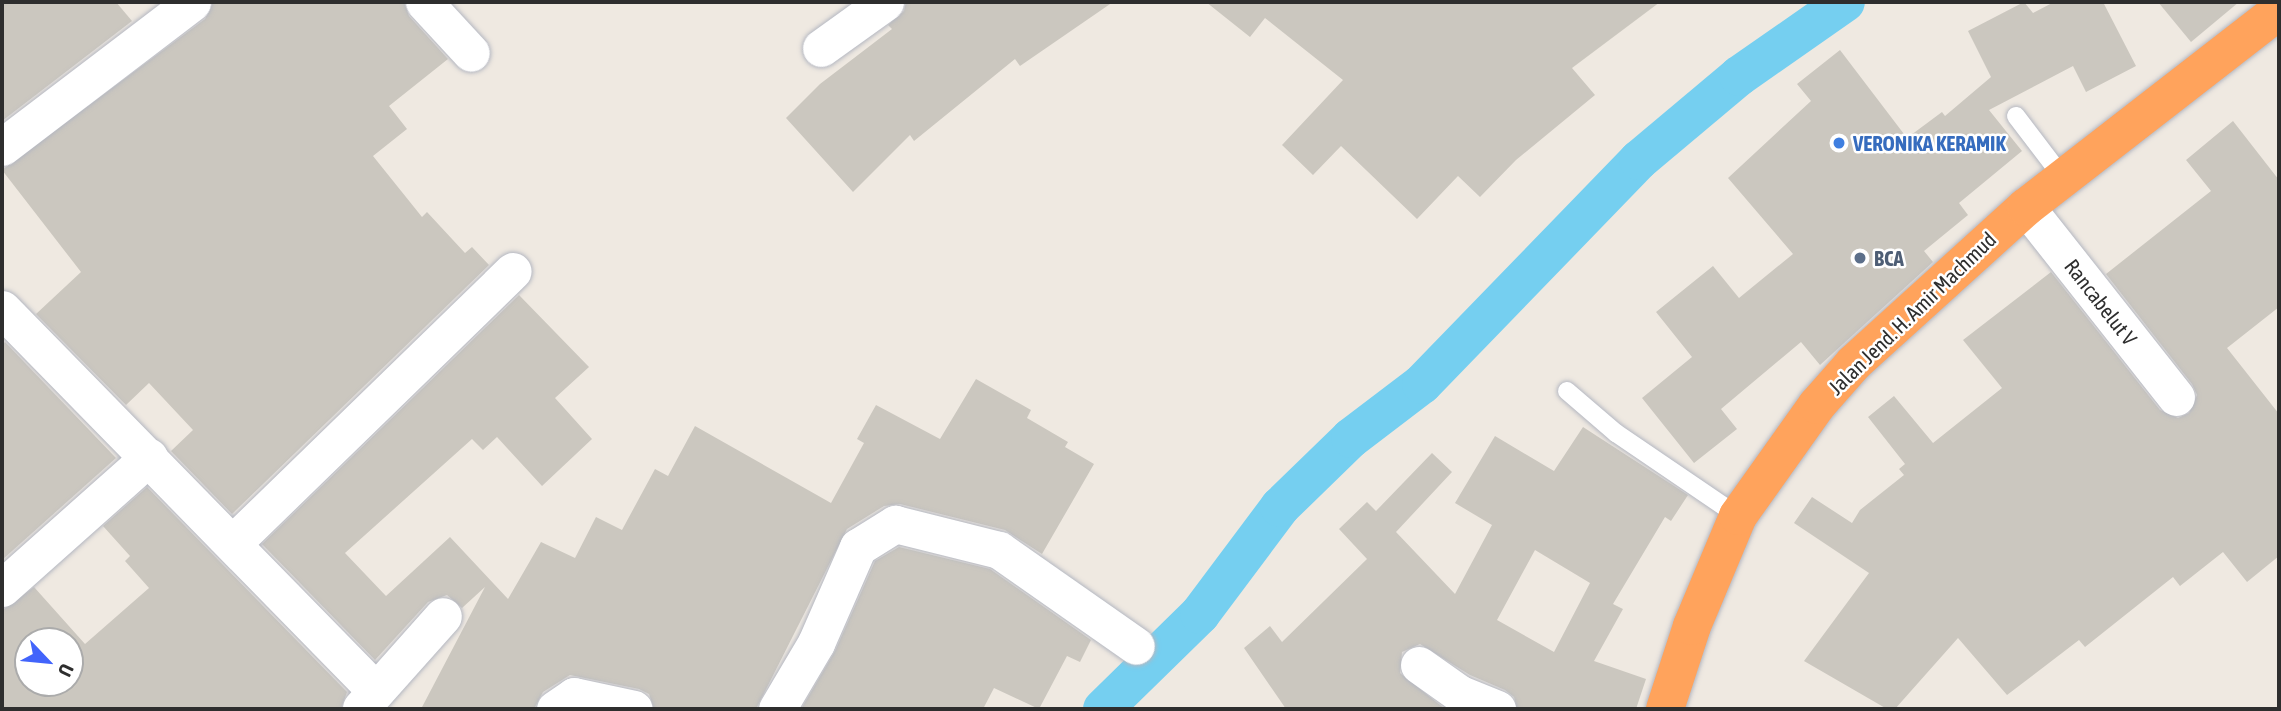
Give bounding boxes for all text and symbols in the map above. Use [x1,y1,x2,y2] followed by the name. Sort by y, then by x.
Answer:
[1853,130,2006,156] place label: VERONIKA KERAMIK
[1831,135,1847,151] marker: VERONIKA KERAMIK
[1823,226,2001,400] street label: Jalan Jend. H. Amir Machmud
[1874,245,1904,271] place label: BCA
[1852,250,1868,266] marker: BCA
[2060,254,2142,350] street label: Rancabelut V
[14,627,84,697] north arrow
[54,660,78,680] text: U

